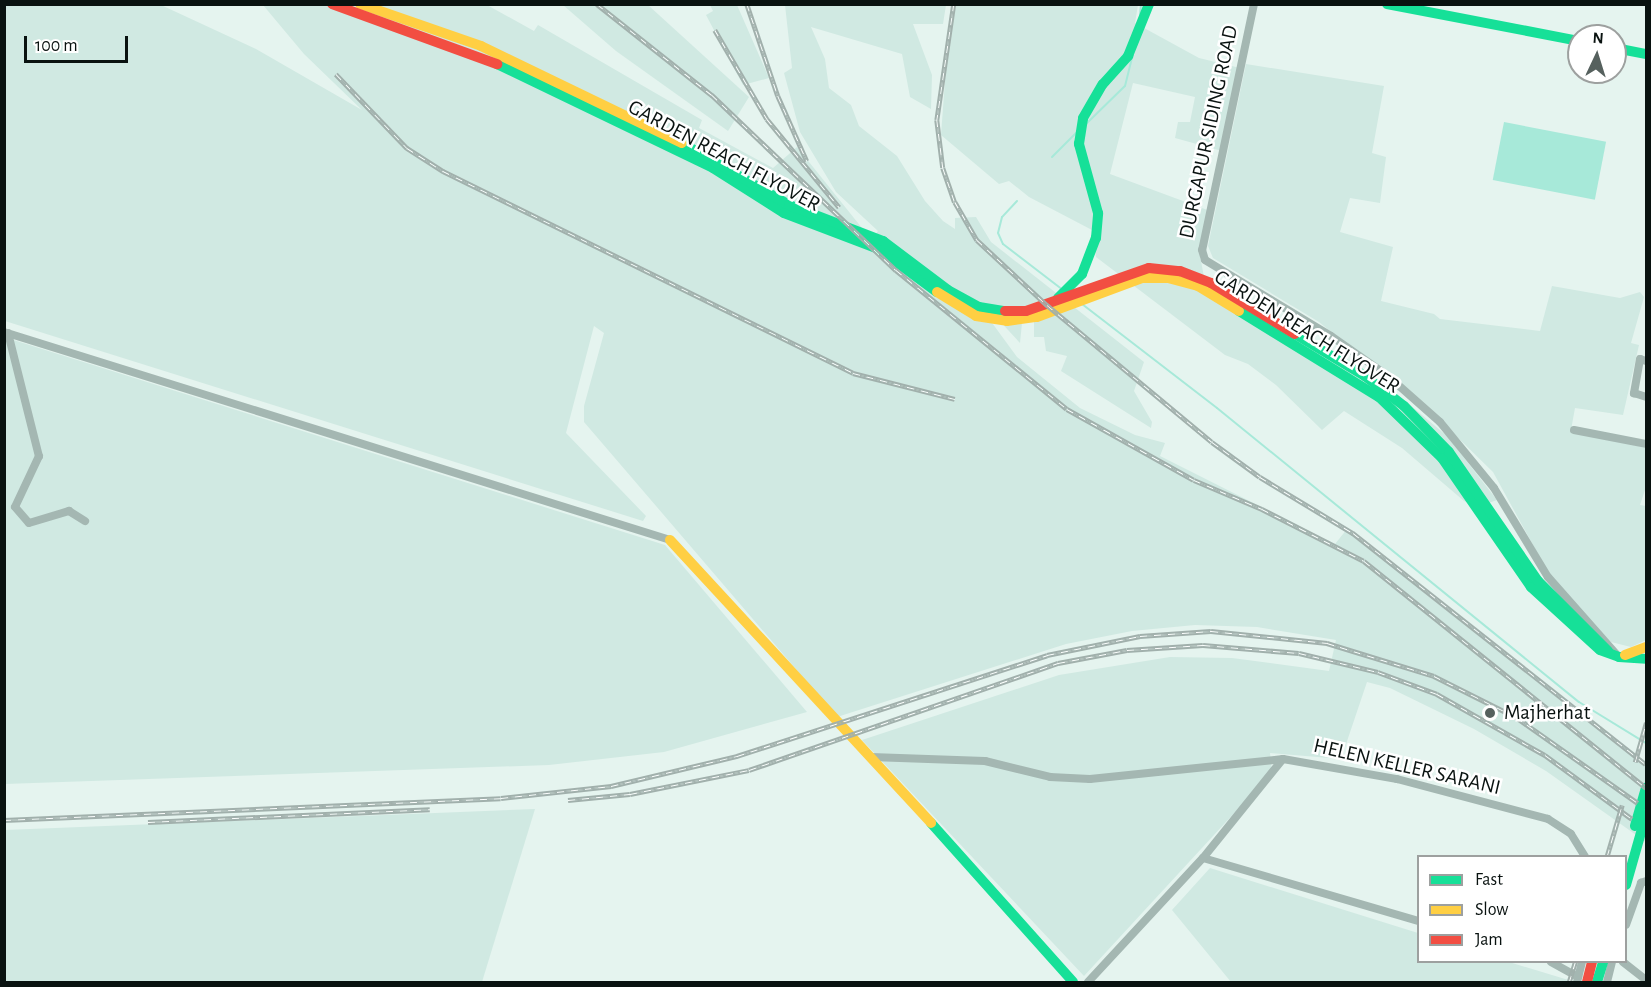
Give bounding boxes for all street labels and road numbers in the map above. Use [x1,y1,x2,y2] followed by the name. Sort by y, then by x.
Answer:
[1174,23,1244,241] street label: DURGAPUR SIDING ROAD
[624,95,824,217] street label: GARDEN REACH FLYOVER
[1210,265,1404,399] street label: GARDEN REACH FLYOVER
[1311,733,1503,801] street label: HELEN KELLER SARANI

